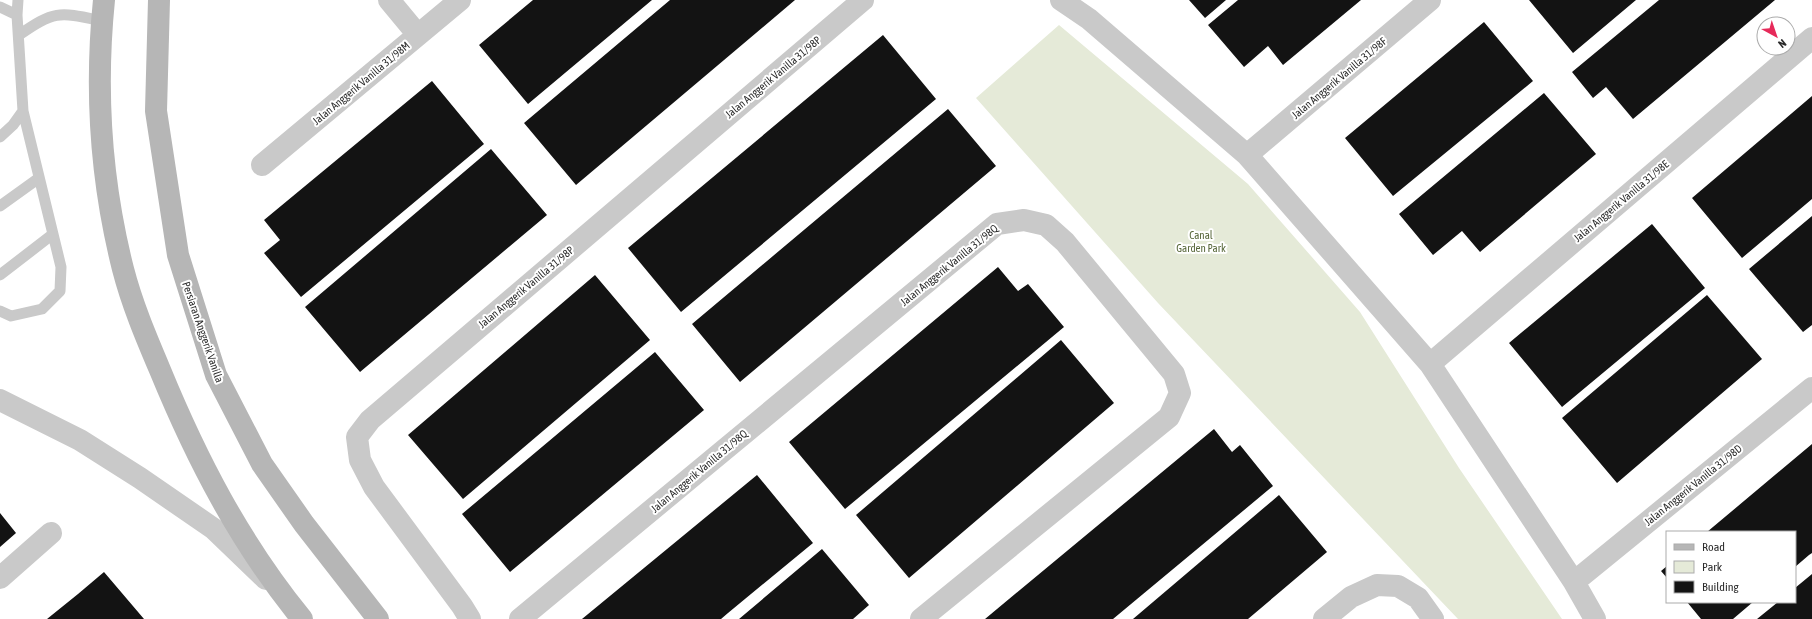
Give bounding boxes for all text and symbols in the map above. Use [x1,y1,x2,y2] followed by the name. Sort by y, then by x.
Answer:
[1756,16,1796,56] north arrow
[723,34,823,120] street label: Jalan Anggerik Vanilla 31/98P
[1289,35,1389,121] street label: Jalan Anggerik Vanilla 31/98F
[1776,37,1789,50] text: N
[310,39,412,127] street label: Jalan Anggerik Vanilla 31/98M
[1571,158,1671,244] street label: Jalan Anggerik Vanilla 31/98E
[898,222,1001,308] street label: Jalan Anggerik Vanilla 31/98Q
[1176,229,1226,254] park label: Canal Garden Park
[476,244,576,330] street label: Jalan Anggerik Vanilla 31/98P
[180,280,226,384] street label: Persiaran Anggerik Vanilla
[649,427,750,515] street label: Jalan Anggerik Vanilla 31/98Q
[1642,442,1744,528] street label: Jalan Anggerik Vanilla 31/98D
[1666,531,1796,603] legend
[1702,540,1725,554] text: Road
[1702,560,1723,574] text: Park
[1702,580,1740,594] text: Building

